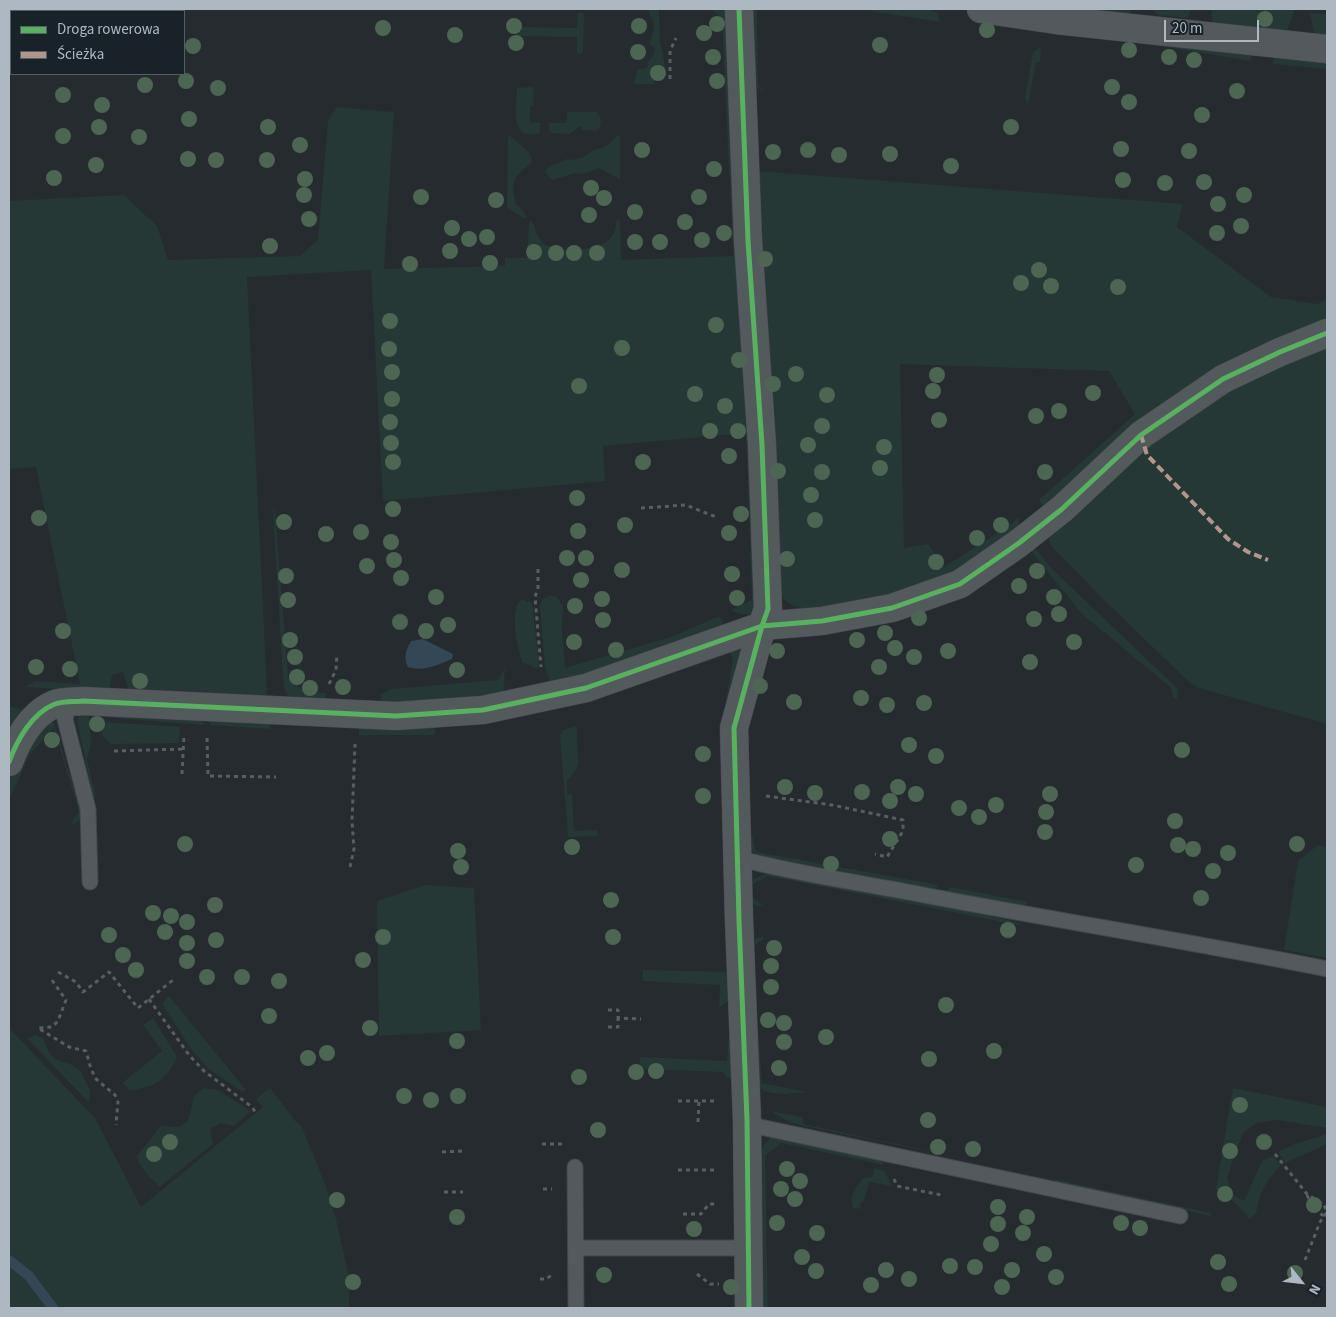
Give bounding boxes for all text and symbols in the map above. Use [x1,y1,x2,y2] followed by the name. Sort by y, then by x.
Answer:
[10,10,185,75] legend
[1166,10,1261,42] scale bar
[1172,18,1202,39] text: 20 m
[57,19,160,40] text: Droga rowerowa
[57,44,104,65] text: Ścieżka
[1276,1257,1326,1307] north arrow
[1303,1280,1325,1298] text: N

